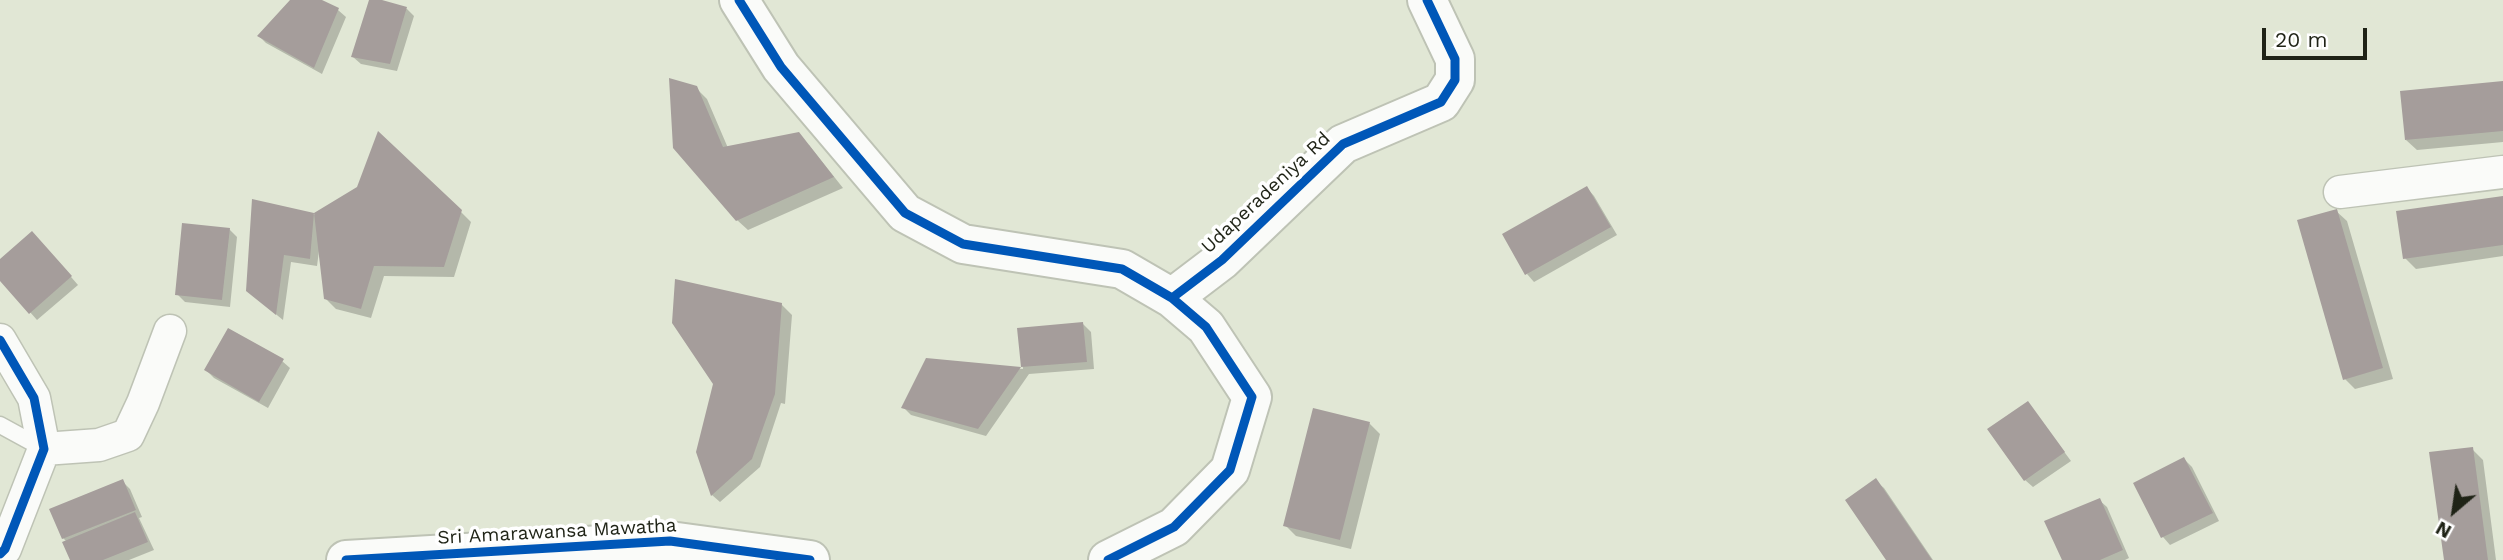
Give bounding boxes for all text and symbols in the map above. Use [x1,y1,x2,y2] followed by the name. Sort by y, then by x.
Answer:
[2265,14,2370,58] scale bar
[2275,27,2327,52] text: 20 m
[1197,127,1335,259] street label: Udaperadeniya Rd
[2419,476,2489,546] north arrow
[437,514,677,550] street label: Sri Amarawansa Mawatha
[2432,516,2455,543] text: N

